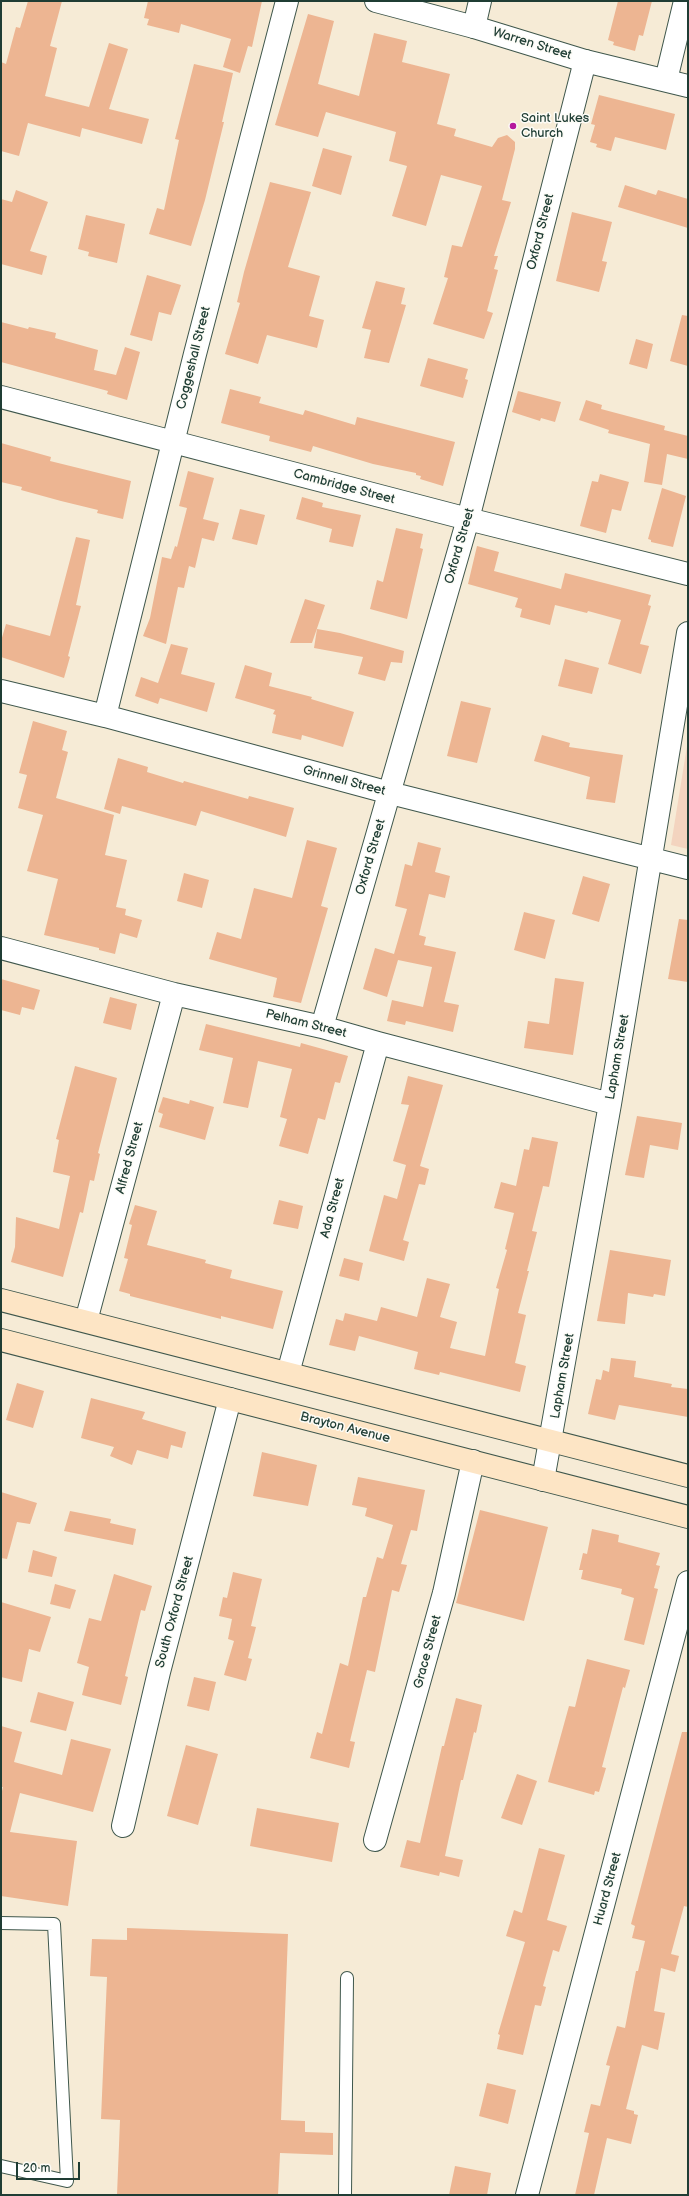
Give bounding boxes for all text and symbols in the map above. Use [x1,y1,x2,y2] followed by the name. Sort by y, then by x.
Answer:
[491,25,573,63] street label: Warren Street
[521,111,589,142] place label: Saint Lukes Church
[508,121,518,131] marker: Saint Lukes Church
[524,192,558,272] street label: Oxford Street
[174,305,214,411] street label: Coggeshall Street
[292,466,396,508] street label: Cambridge Street
[442,506,478,586] street label: Oxford Street
[301,762,387,800] street label: Grinnell Street
[353,817,389,897] street label: Oxford Street
[264,1006,348,1042] street label: Pelham Street
[603,1013,633,1101] street label: Lapham Street
[113,1120,147,1196] street label: Alfred Street
[317,1176,349,1240] street label: Ada Street
[548,1332,578,1420] street label: Lapham Street
[298,1409,392,1447] street label: Brayton Avenue
[153,1554,197,1670] street label: South Oxford Street
[411,1614,445,1690] street label: Grace Street
[591,1851,625,1927] street label: Huard Street
[18,2154,82,2180] scale bar
[23,2161,50,2176] text: 20 m

